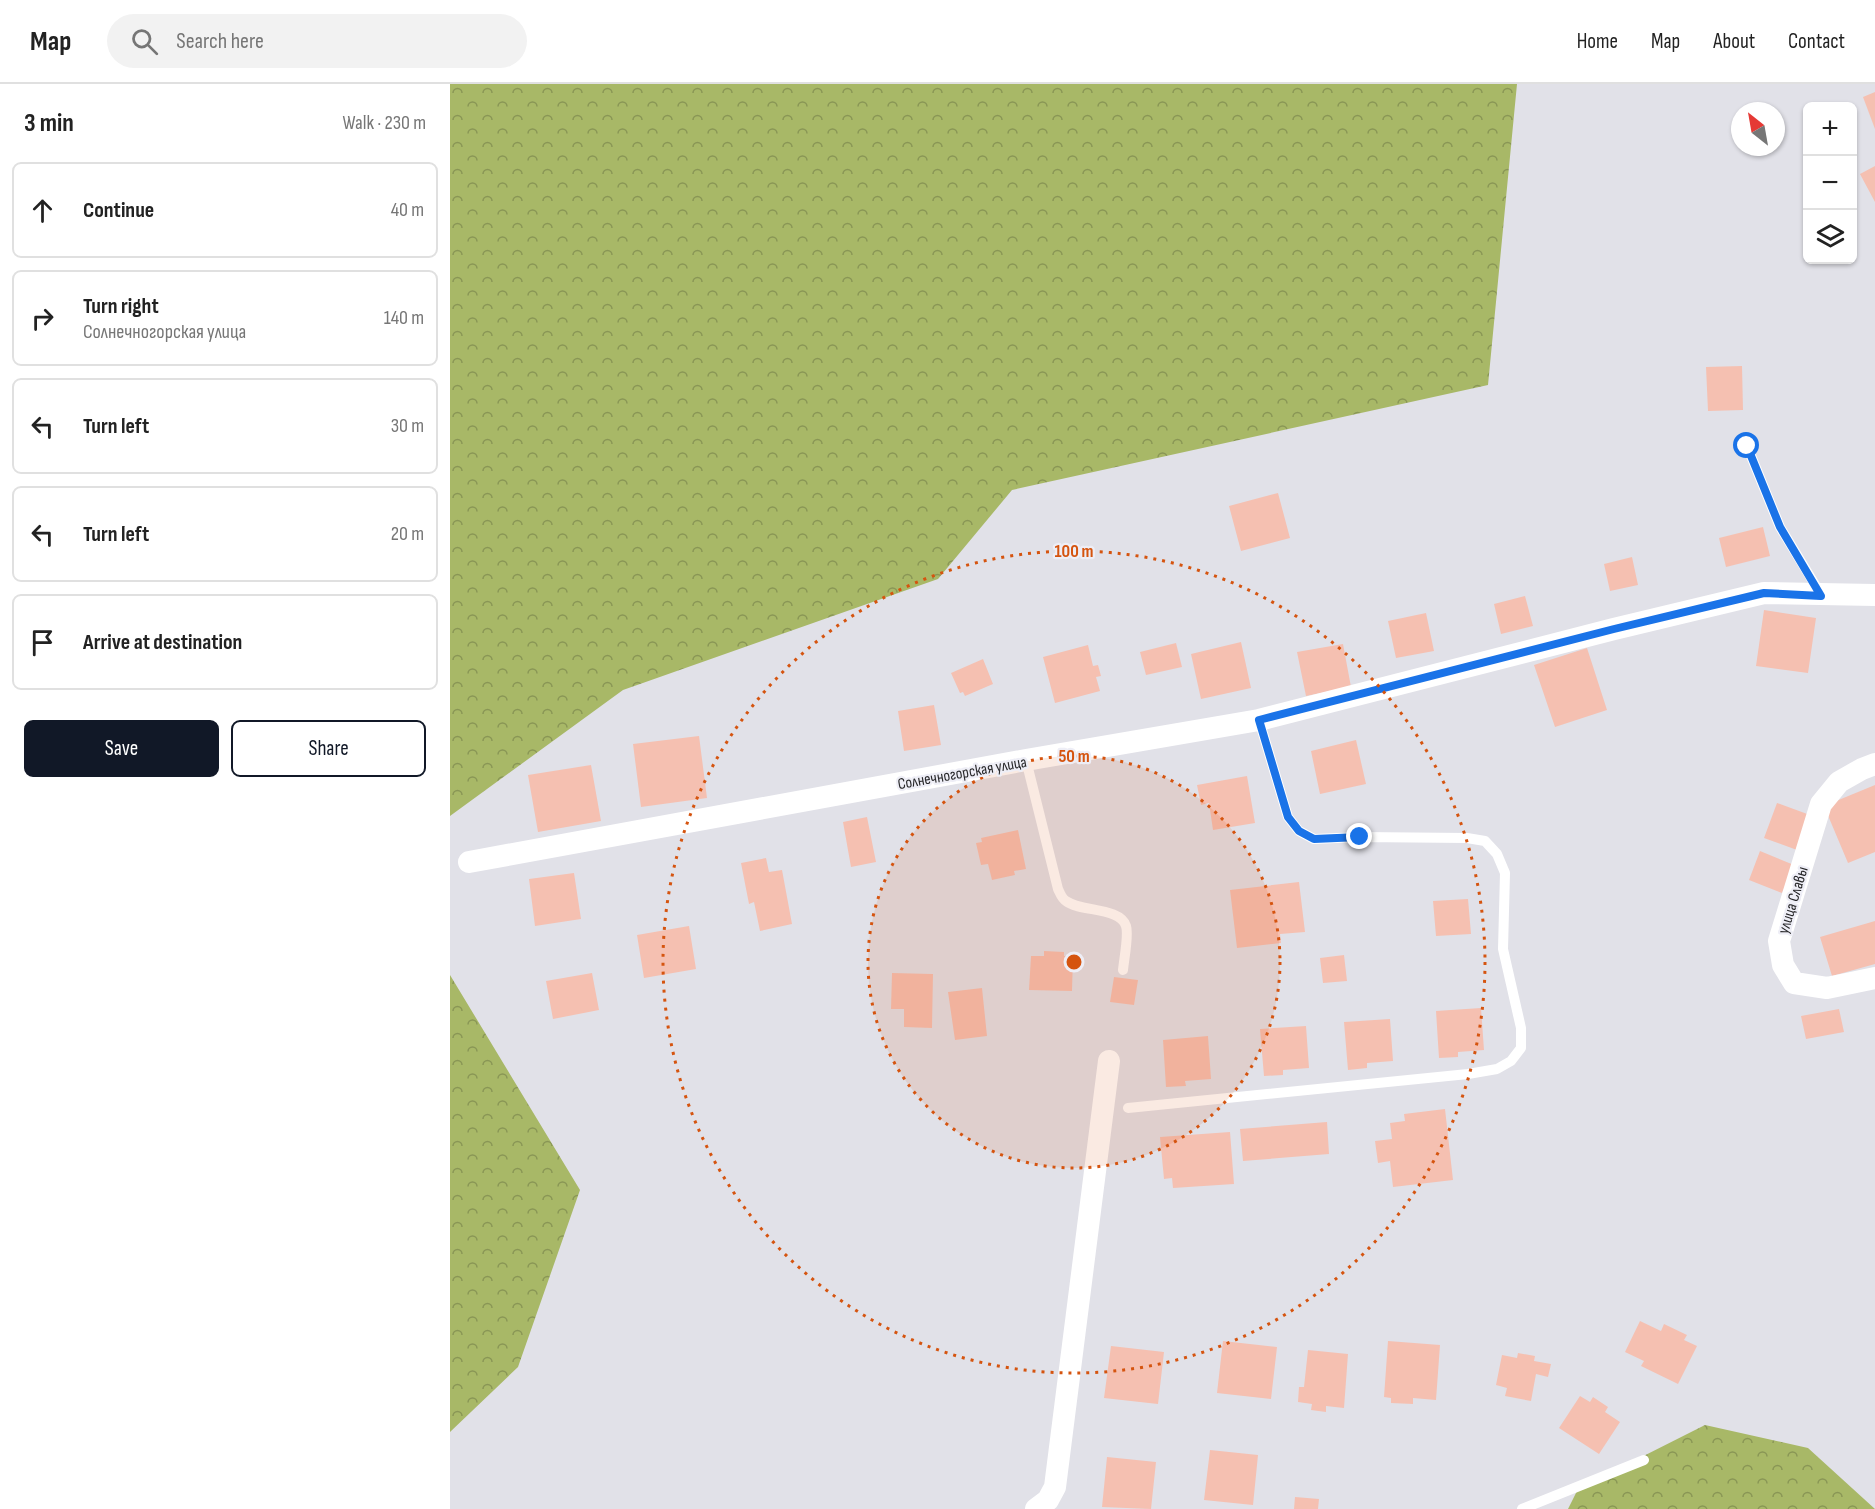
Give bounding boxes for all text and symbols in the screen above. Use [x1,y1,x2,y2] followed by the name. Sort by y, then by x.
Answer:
[107,14,527,68] search box
[30,25,71,58] text: Map
[128,25,161,58] icon: search
[176,28,264,55] text: Search here
[1577,29,1618,54] text: Home
[1651,29,1680,54] text: Map
[1713,29,1755,54] text: About
[1788,29,1845,54] text: Contact
[1731,102,1785,156] north arrow
[1803,102,1857,264] map controls
[1803,102,1857,156] button: +
[24,108,74,139] text: 3 min
[343,111,426,135] text: Walk · 230 m
[1803,156,1857,210] button: −
[26,194,59,227] icon: ahead
[83,197,154,224] text: Continue
[391,198,424,222] text: 40 m
[1803,210,1857,264] button: layers
[83,293,159,320] text: Turn right
[26,302,59,335] icon: right
[384,306,424,330] text: 140 m
[83,320,246,344] text: Солнечногорская улица
[26,410,59,443] icon: left
[83,413,149,440] text: Turn left
[391,414,424,438] text: 30 m
[1733,432,1759,458] route start
[26,518,59,551] icon: left
[83,521,149,548] text: Turn left
[391,522,424,546] text: 20 m
[1055,541,1094,562] text: 100 m
[26,626,59,659] icon: arrive
[83,629,242,656] text: Arrive at destination
[24,720,219,777] button: Save
[231,720,426,777] button: Share
[1058,746,1090,767] text: 50 m
[896,753,1028,794] street label: Солнечногорская улица
[1346,823,1372,849] route end
[1774,865,1813,936] street label: улица Славы
[1064,952,1084,972] centre of rings

